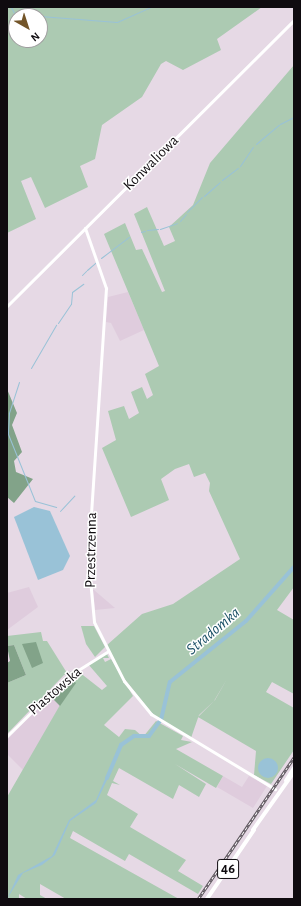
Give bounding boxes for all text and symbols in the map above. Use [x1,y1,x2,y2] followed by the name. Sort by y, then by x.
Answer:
[8,8,48,48] north arrow
[29,30,42,44] text: N
[120,132,182,194] street label: Konwaliowa
[81,512,101,588] street label: Przestrzenna
[182,603,244,659] water label: Stradomka
[25,663,85,719] street label: Piastowska
[217,857,239,881] road number: 46

